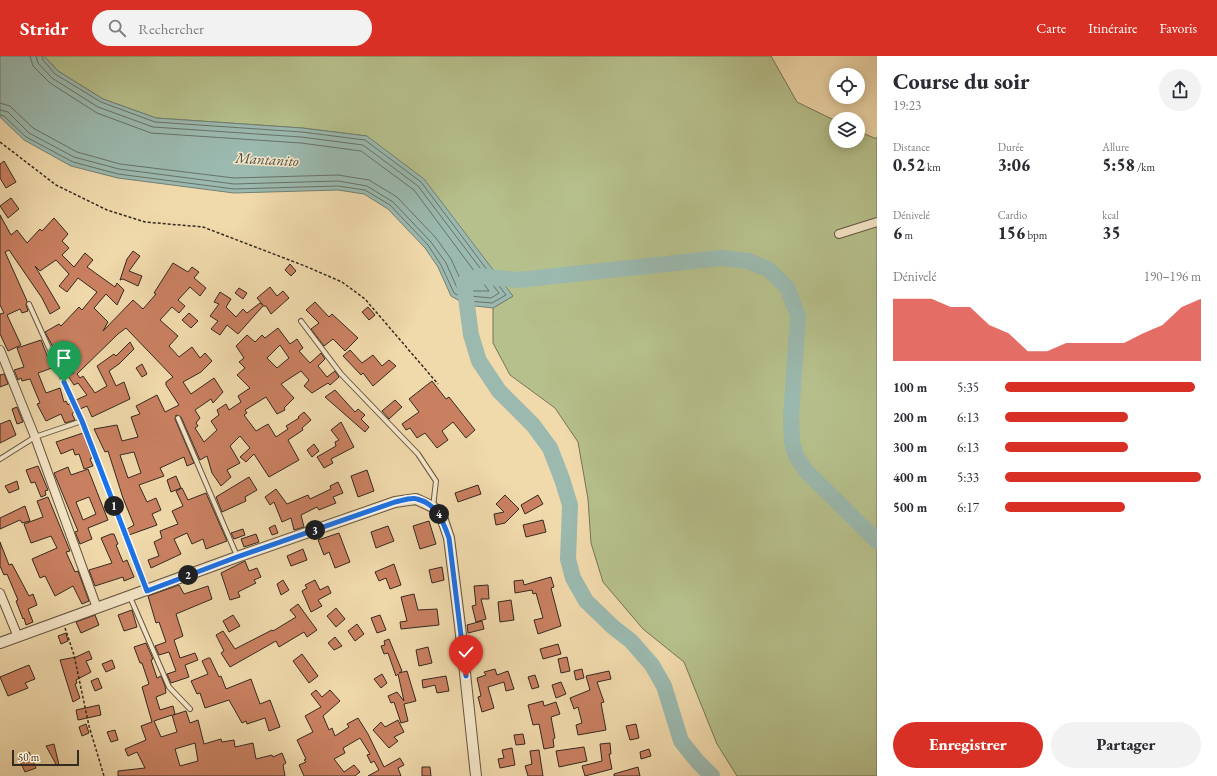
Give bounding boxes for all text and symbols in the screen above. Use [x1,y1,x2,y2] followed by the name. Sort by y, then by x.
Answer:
[92,10,372,46] search box
[20,16,68,41] text: Stridr
[106,17,128,39] icon: search
[138,19,204,38] text: Rechercher
[1036,19,1066,37] text: Carte
[1088,19,1138,37] text: Itinéraire
[1160,19,1197,37] text: Favoris
[893,67,1029,96] text: Course du soir
[829,68,865,148] map controls
[829,68,865,104] button: locate
[1159,69,1201,111] button: share
[893,97,921,114] text: 19:23
[829,112,865,148] button: layers
[893,140,930,154] text: Distance
[998,140,1024,154] text: Durée
[1102,140,1129,154] text: Allure
[234,148,300,170] water label: Mantanito
[893,154,925,176] text: 0.52
[998,154,1030,176] text: 3:06
[1102,154,1135,176] text: 5:58
[925,160,941,174] text: km
[1135,160,1155,174] text: /km
[893,208,930,222] text: Dénivelé
[998,208,1027,222] text: Cardio
[1102,208,1119,222] text: kcal
[893,222,902,244] text: 6
[998,222,1025,244] text: 156
[1102,222,1121,244] text: 35
[902,228,913,242] text: m
[1025,228,1047,242] text: bpm
[893,268,937,285] text: Dénivelé
[1144,268,1201,285] text: 190–196 m
[47,341,81,382] pin
[53,347,75,369] icon: arrive
[893,379,927,396] text: 100 m
[957,379,979,396] text: 5:35
[893,409,927,426] text: 200 m
[957,409,979,426] text: 6:13
[893,439,927,456] text: 300 m
[957,439,979,456] text: 6:13
[893,469,927,486] text: 400 m
[957,469,979,486] text: 5:33
[104,496,124,516] pin: 1
[111,499,117,513] text: 1
[893,499,927,516] text: 500 m
[957,499,979,516] text: 6:17
[429,504,449,524] pin: 4
[436,507,442,521] text: 4
[305,520,325,540] pin: 3
[312,523,318,537] text: 3
[178,565,198,585] pin: 2
[185,568,191,582] text: 2
[449,635,483,676] pin
[455,641,477,663] icon: check
[893,722,1043,768] button: Enregistrer
[1051,722,1201,768] button: Partager
[12,748,79,767] scale bar
[18,750,39,764] text: 50 m

